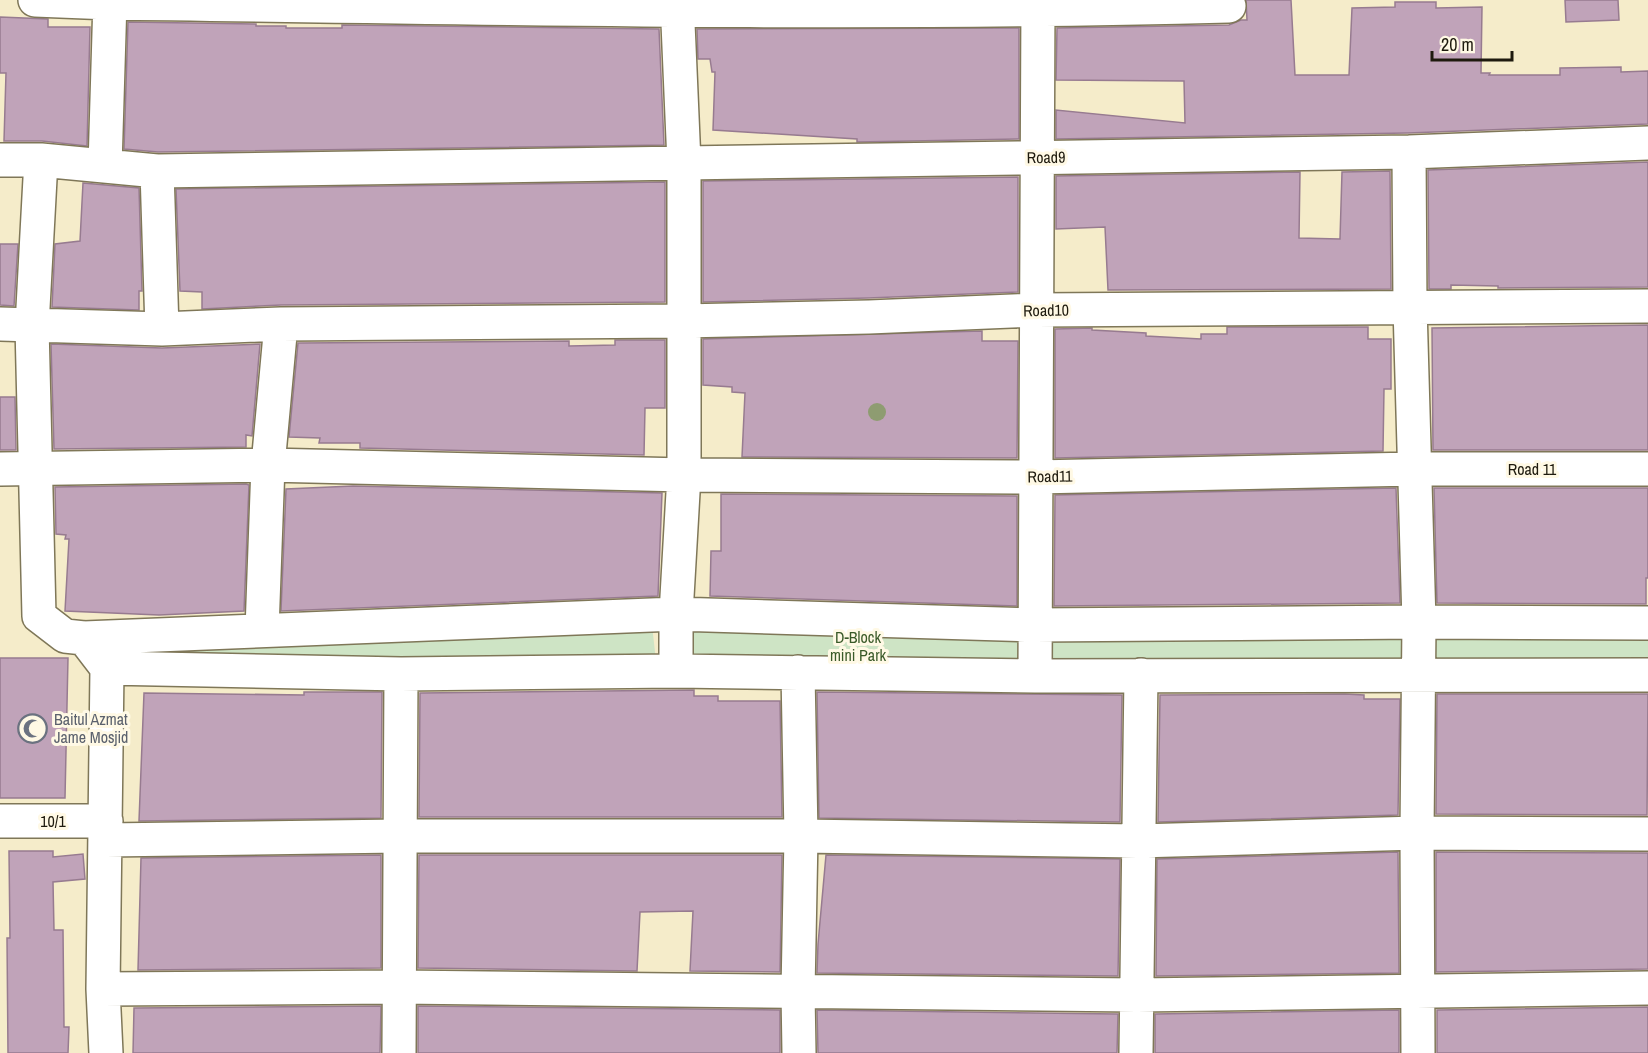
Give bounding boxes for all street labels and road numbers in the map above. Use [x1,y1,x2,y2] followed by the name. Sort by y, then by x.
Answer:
[1026,146,1066,168] street label: Road9
[1023,299,1069,321] street label: Road10
[1508,458,1557,480] street label: Road 11
[1027,465,1073,487] street label: Road11
[40,810,66,832] street label: 10/1

